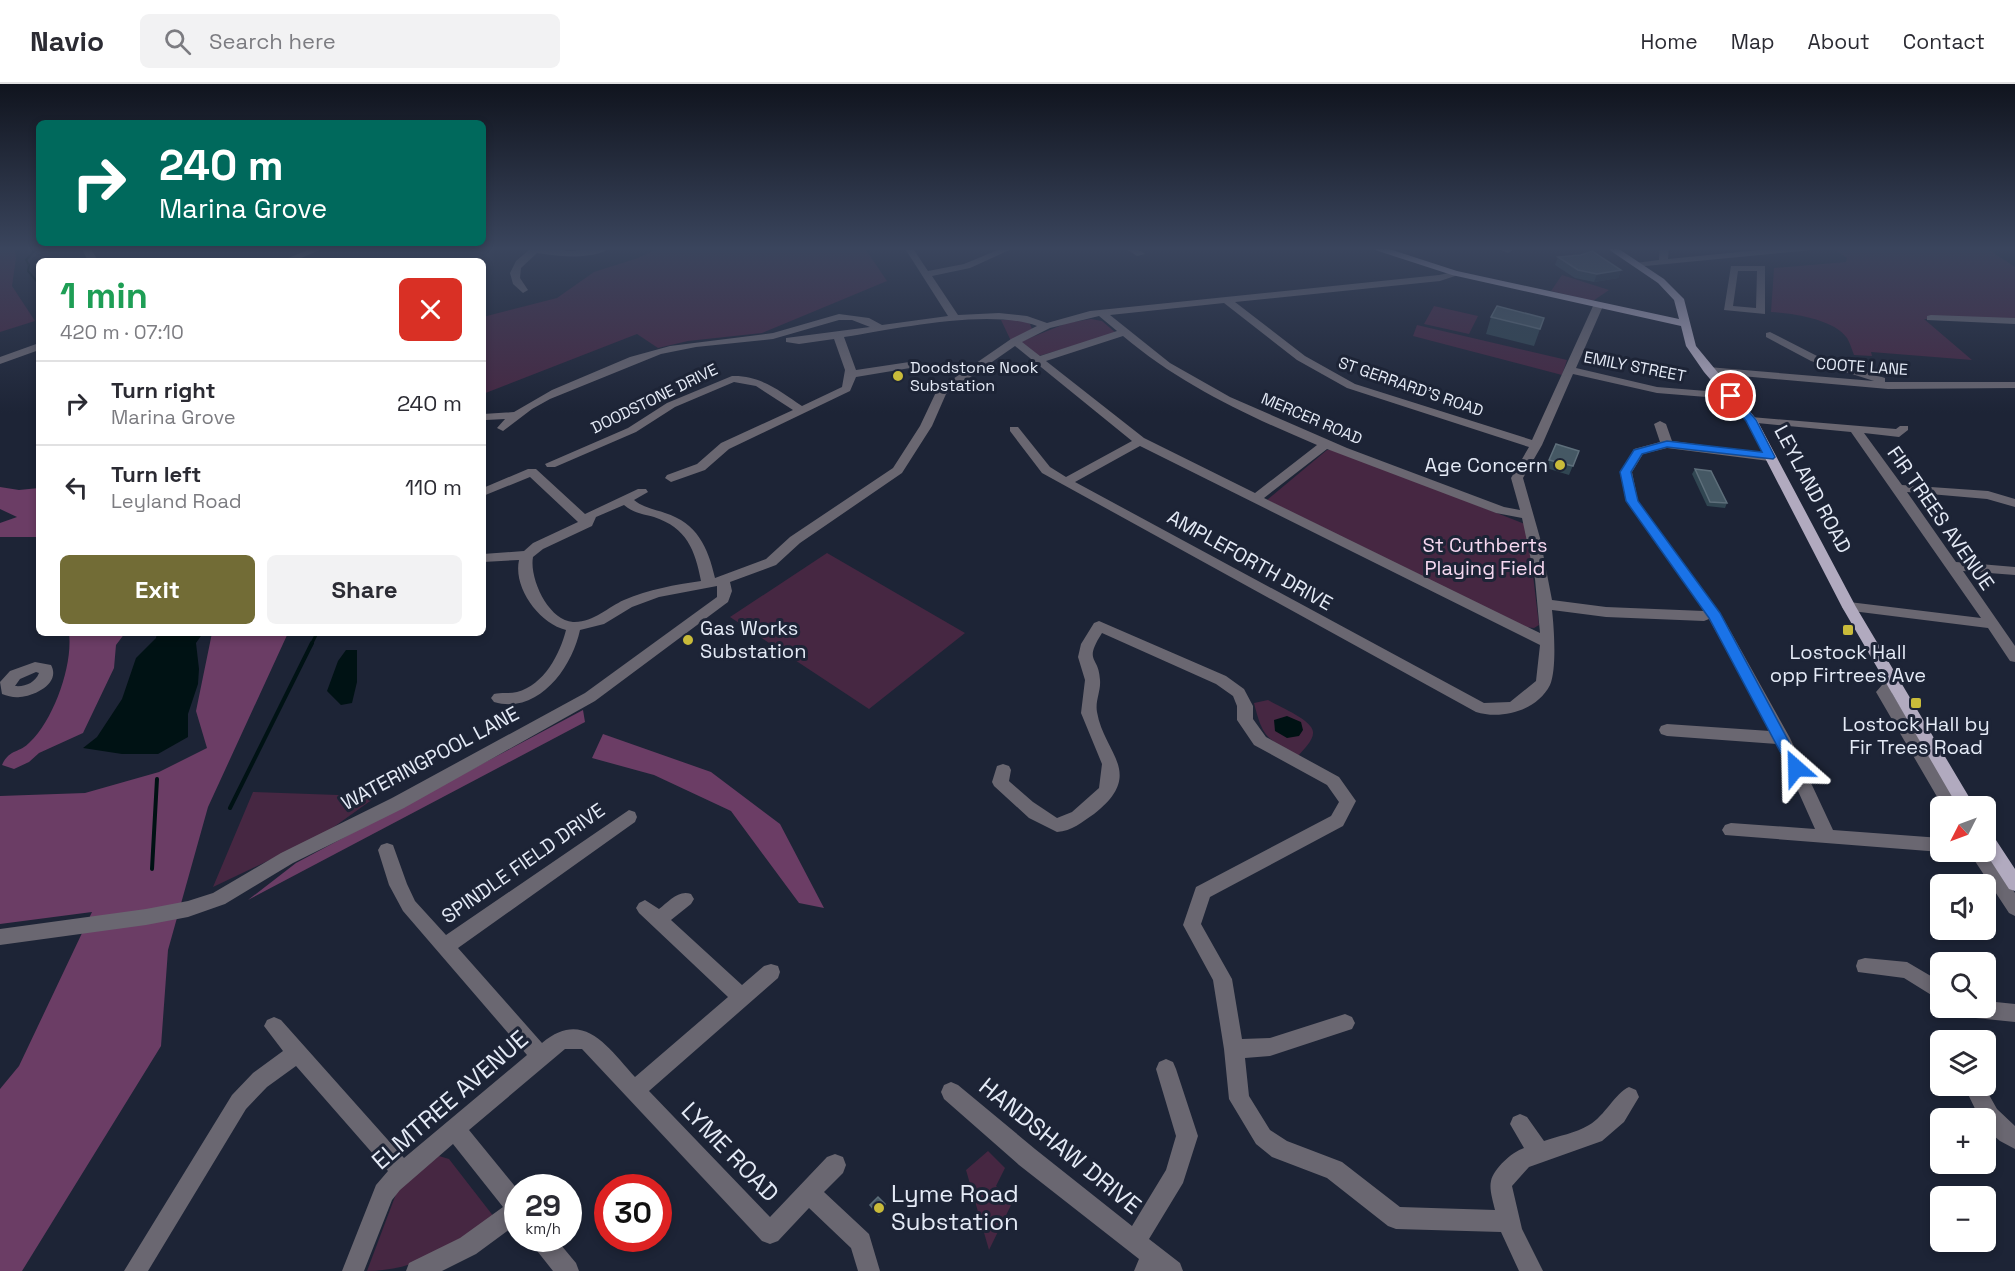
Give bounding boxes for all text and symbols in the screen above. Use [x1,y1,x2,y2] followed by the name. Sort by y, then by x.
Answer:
[140,14,560,68] search box
[30,23,104,59] text: Navio
[161,25,194,58] icon: search
[209,27,336,55] text: Search here
[1640,28,1698,55] text: Home
[1731,28,1775,55] text: Map
[1808,28,1870,55] text: About
[1903,28,1985,55] text: Contact
[159,139,284,192] text: 240 m
[60,144,138,222] icon: right
[159,191,327,226] text: Marina Grove
[60,273,148,319] text: 1 min
[399,278,462,341] button: close
[60,319,184,345] text: 420 m · 07:10
[1582,346,1688,387] street label: EMILY STREET
[1336,352,1486,421] street label: ST GERRARD'S ROAD
[1815,353,1909,380] street label: COOTE LANE
[910,357,1039,396] place label: Doodstone Nook Substation
[587,359,721,438] street label: DOODSTONE DRIVE
[891,369,905,383] marker: Doodstone Nook Substation
[1705,370,1756,421] pin
[111,376,216,404] text: Turn right
[1714,379,1747,412] icon: arrive
[60,387,93,420] icon: right
[1258,388,1366,449] street label: MERCER ROAD
[397,389,462,417] text: 240 m
[111,404,236,430] text: Marina Grove
[1768,421,1858,557] street label: LEYLAND ROAD
[1882,441,2000,595] street label: FIR TREES AVENUE
[1425,452,1548,478] place label: Age Concern
[1553,458,1567,472] marker: Age Concern
[111,460,201,488] text: Turn left
[60,471,93,504] icon: left
[405,473,462,501] text: 110 m
[111,488,242,514] text: Leyland Road
[1163,504,1337,616] street label: AMPLEFORTH DRIVE
[1422,532,1548,581] park label: St Cuthberts Playing Field
[60,555,255,624] button: Exit
[267,555,462,624] button: Share
[700,615,806,664] place label: Gas Works Substation
[1841,623,1855,637] marker: Lostock Hall opp Firtrees Ave
[681,633,695,647] marker: Gas Works Substation
[1770,639,1926,688] place label: Lostock Hall opp Firtrees Ave
[1909,696,1923,710] marker: Lostock Hall by Fir Trees Road
[337,700,523,816] street label: WATERINGPOOL LANE
[1842,711,1990,760] place label: Lostock Hall by Fir Trees Road
[1764,736,1828,800] position arrow
[1930,796,1996,862] north arrow
[1930,796,1996,1252] map controls
[436,797,610,929] street label: SPINDLE FIELD DRIVE
[1930,874,1996,940] button: sound
[1930,952,1996,1018] button: search
[365,1023,534,1176] street label: ELMTREE AVENUE
[1930,1030,1996,1096] button: layers
[973,1071,1148,1221] street label: HANDSHAW DRIVE
[675,1095,786,1208] street label: LYME ROAD
[1930,1108,1996,1174] button: +
[594,1174,672,1252] speed limit sign: 30
[891,1178,1019,1237] place label: Lyme Road Substation
[525,1186,561,1225] text: 29
[1930,1186,1996,1252] button: −
[872,1201,886,1215] marker: Lyme Road Substation
[525,1219,561,1238] text: km/h

